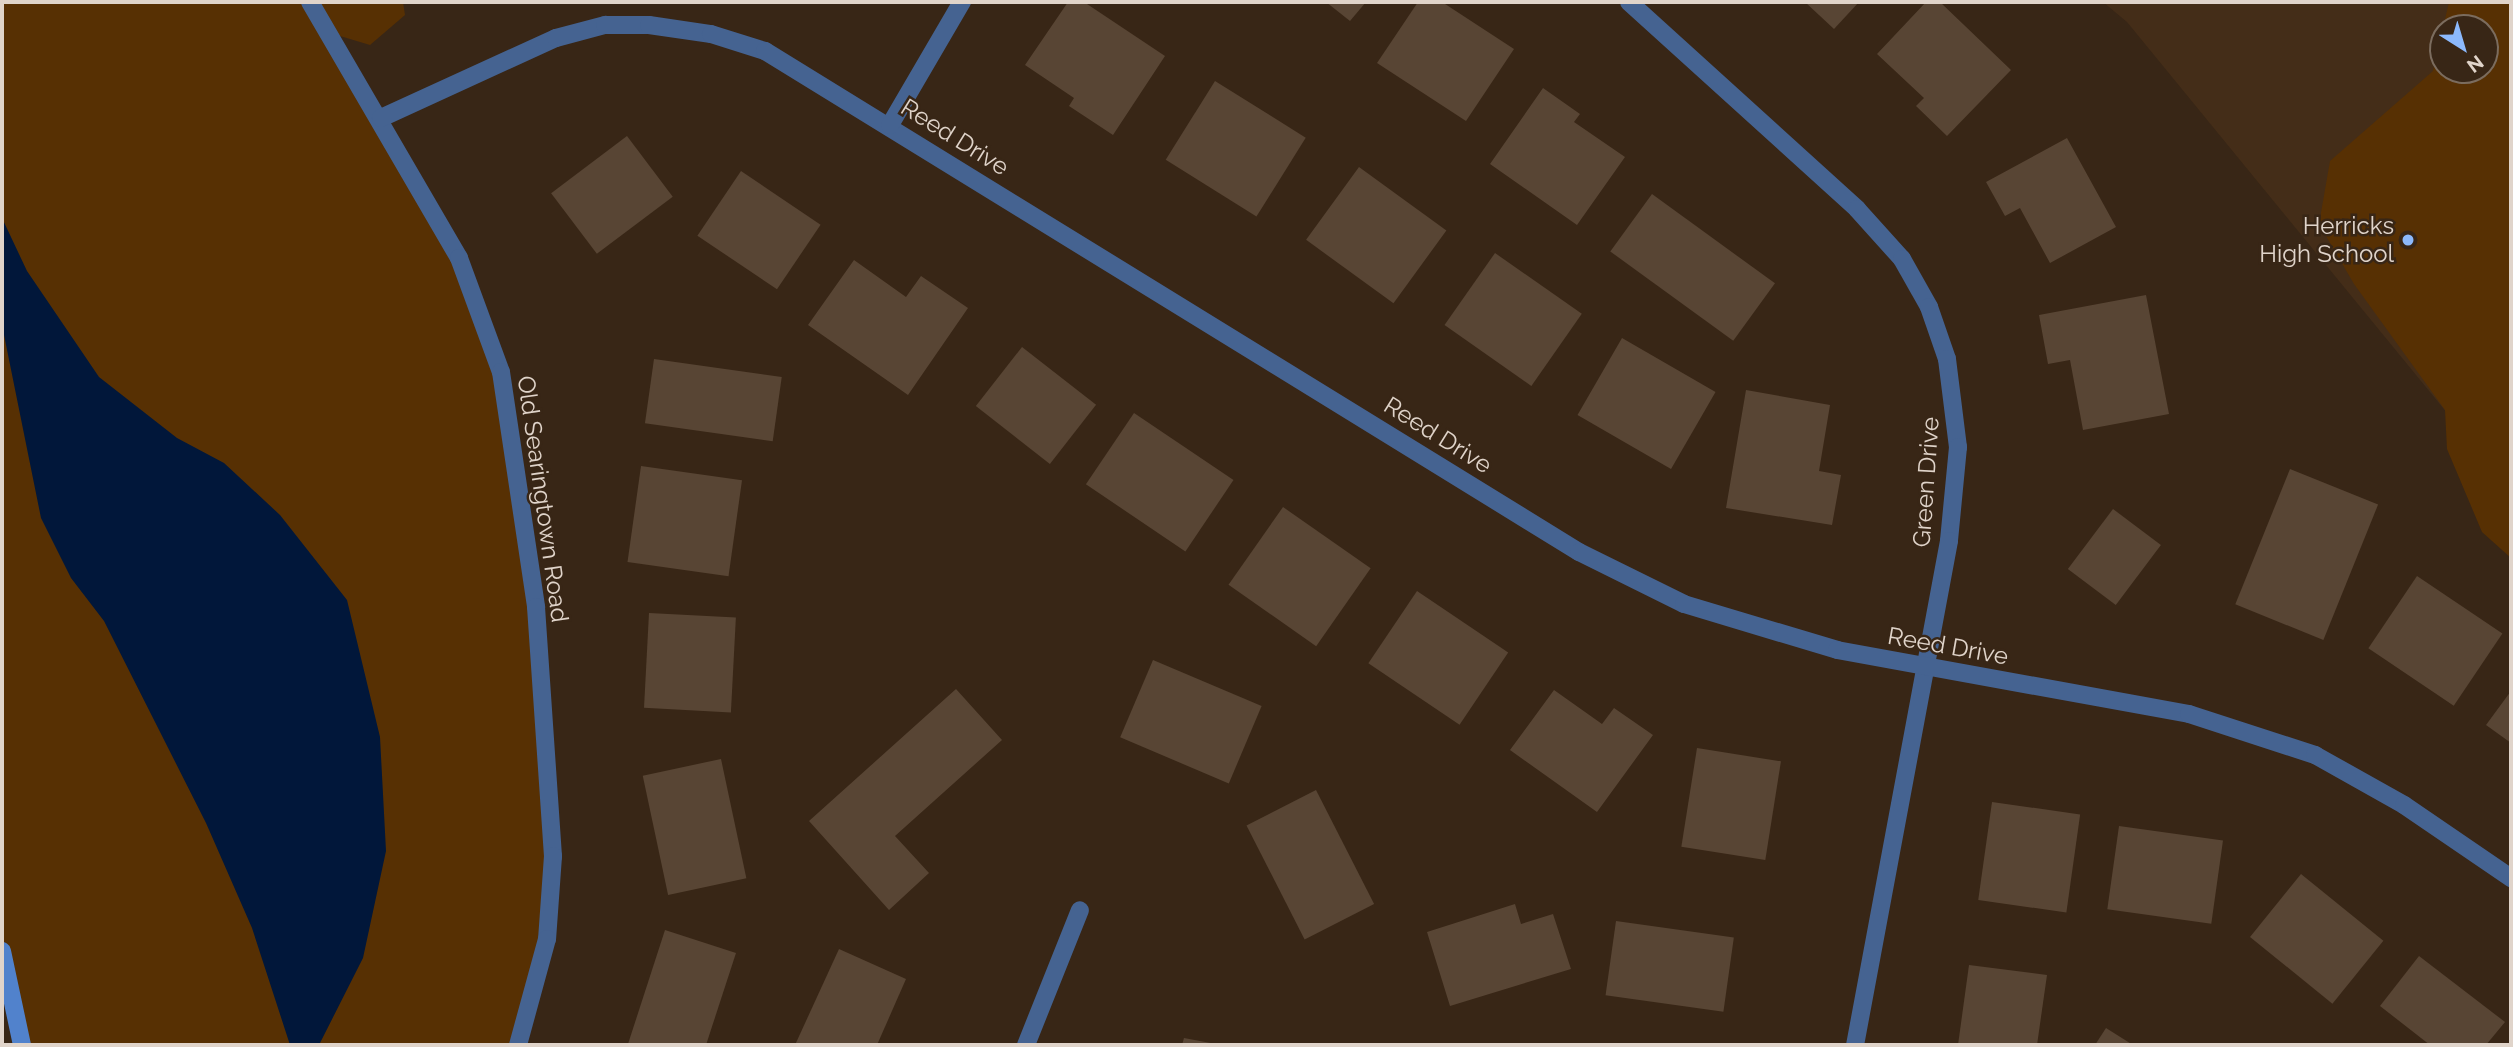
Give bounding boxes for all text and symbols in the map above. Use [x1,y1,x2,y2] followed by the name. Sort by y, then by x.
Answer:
[2429,14,2499,84] north arrow
[2463,51,2488,77] text: N
[896,93,1014,181] street label: Reed Drive
[2259,212,2394,268] place label: Herricks High School
[2400,232,2416,248] marker: Herricks High School
[511,374,575,624] street label: Old Searingtown Road
[1379,391,1497,479] street label: Reed Drive
[1907,416,1945,548] street label: Green Drive
[1886,621,2010,671] street label: Reed Drive

